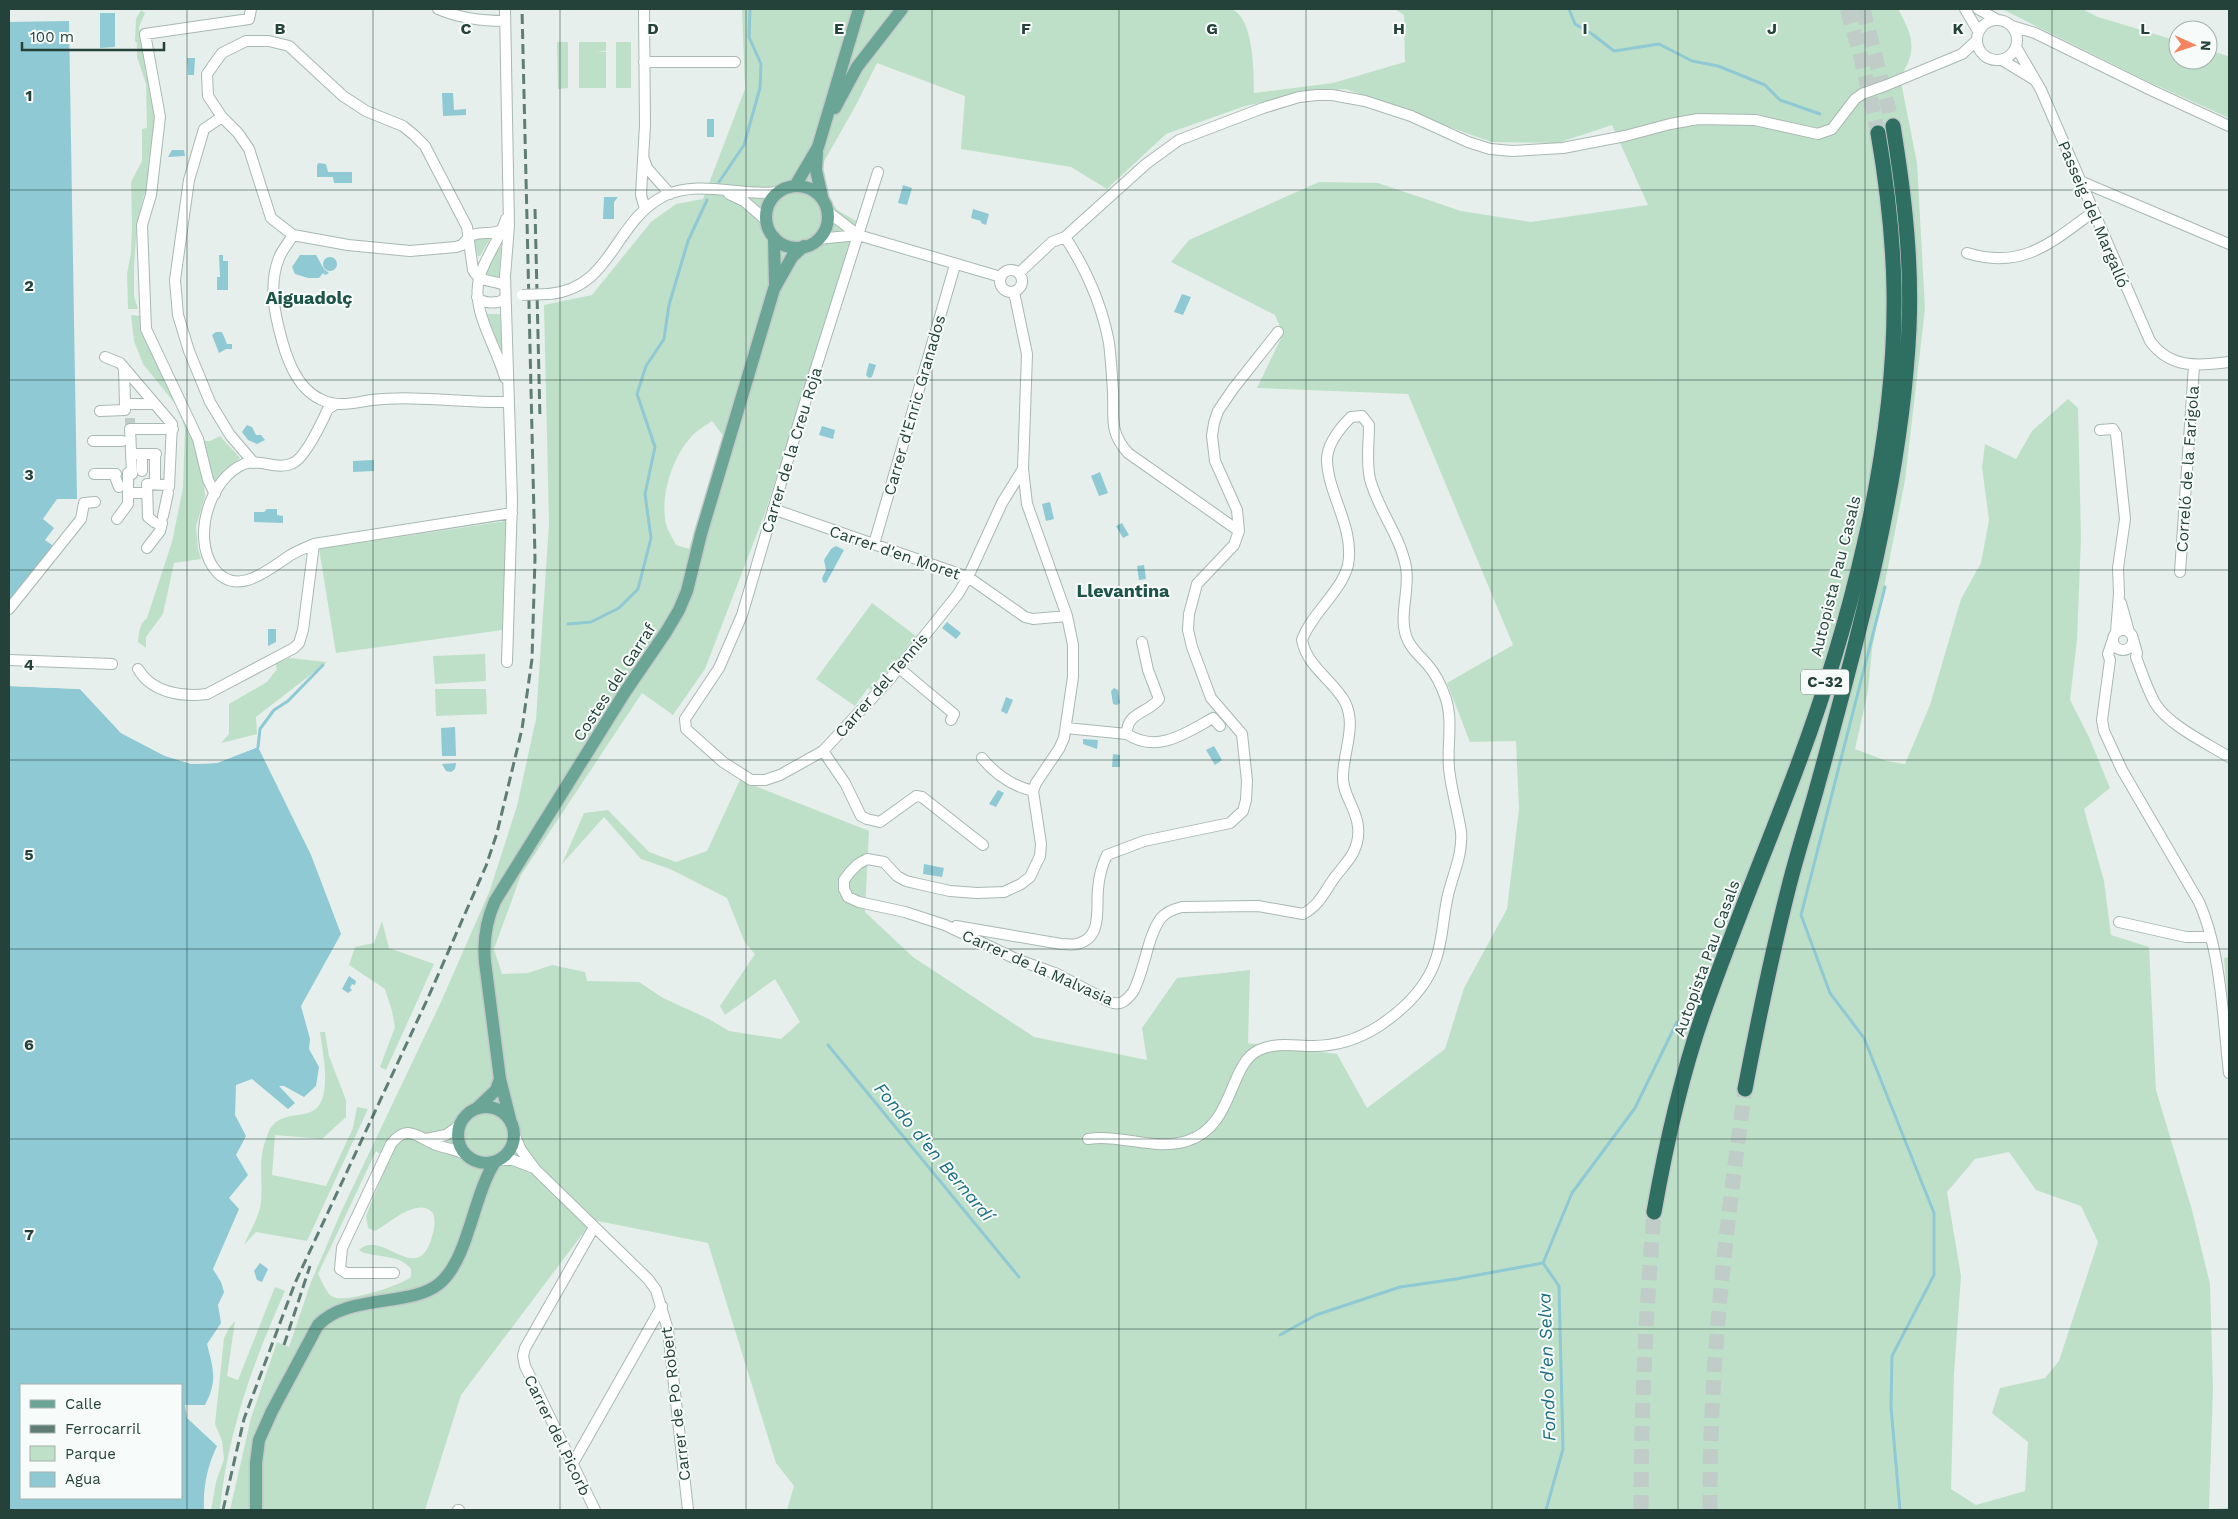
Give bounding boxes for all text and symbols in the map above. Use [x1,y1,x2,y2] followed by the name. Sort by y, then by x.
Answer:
[275,19,286,38] text: B
[461,19,472,38] text: C
[647,19,659,38] text: D
[834,19,844,38] text: E
[1021,19,1031,38] text: F
[1206,19,1218,38] text: G
[1393,19,1405,38] text: H
[1582,19,1588,38] text: I
[1767,19,1777,38] text: J
[1952,19,1964,38] text: K
[2140,19,2150,38] text: L
[22,20,165,52] scale bar
[2168,20,2218,70] north arrow
[30,28,74,46] text: 100 m
[2198,40,2214,51] text: N
[26,86,32,105] text: 1
[2054,138,2133,291] street label: Passeig del Margalló
[24,276,34,295] text: 2
[265,287,353,308] district label: Aiguadolç
[880,313,949,498] street label: Carrer d'Enric Granados
[757,365,826,535] street label: Carrer de la Creu Roja
[2172,385,2203,553] street label: Correló de la Farigola
[24,465,34,484] text: 3
[1806,494,1865,659] street label: Autopista Pau Casals
[827,521,963,584] street label: Carrer d'en Moret
[1077,580,1170,601] district label: Llevantina
[569,619,660,745] street label: Costes del Garraf
[831,629,932,741] street label: Carrer del Tennis
[24,655,34,674] text: 4
[1801,670,1849,694] road number: C-32
[24,845,34,864] text: 5
[1669,877,1744,1039] street label: Autopista Pau Casals
[959,926,1116,1009] street label: Carrer de la Malvasia
[24,1035,34,1054] text: 6
[870,1078,1000,1227] water label: Fondo d'en Bernardí
[24,1225,34,1244] text: 7
[1533,1292,1560,1442] water label: Fondo d'en Selva
[657,1326,694,1482] street label: Carrer de Po Robert
[520,1372,595,1499] street label: Carrer del Picorb
[20,1384,182,1499] legend
[65,1395,102,1413] text: Calle
[65,1420,141,1438] text: Ferrocarril
[65,1445,116,1463] text: Parque
[65,1470,101,1488] text: Agua

